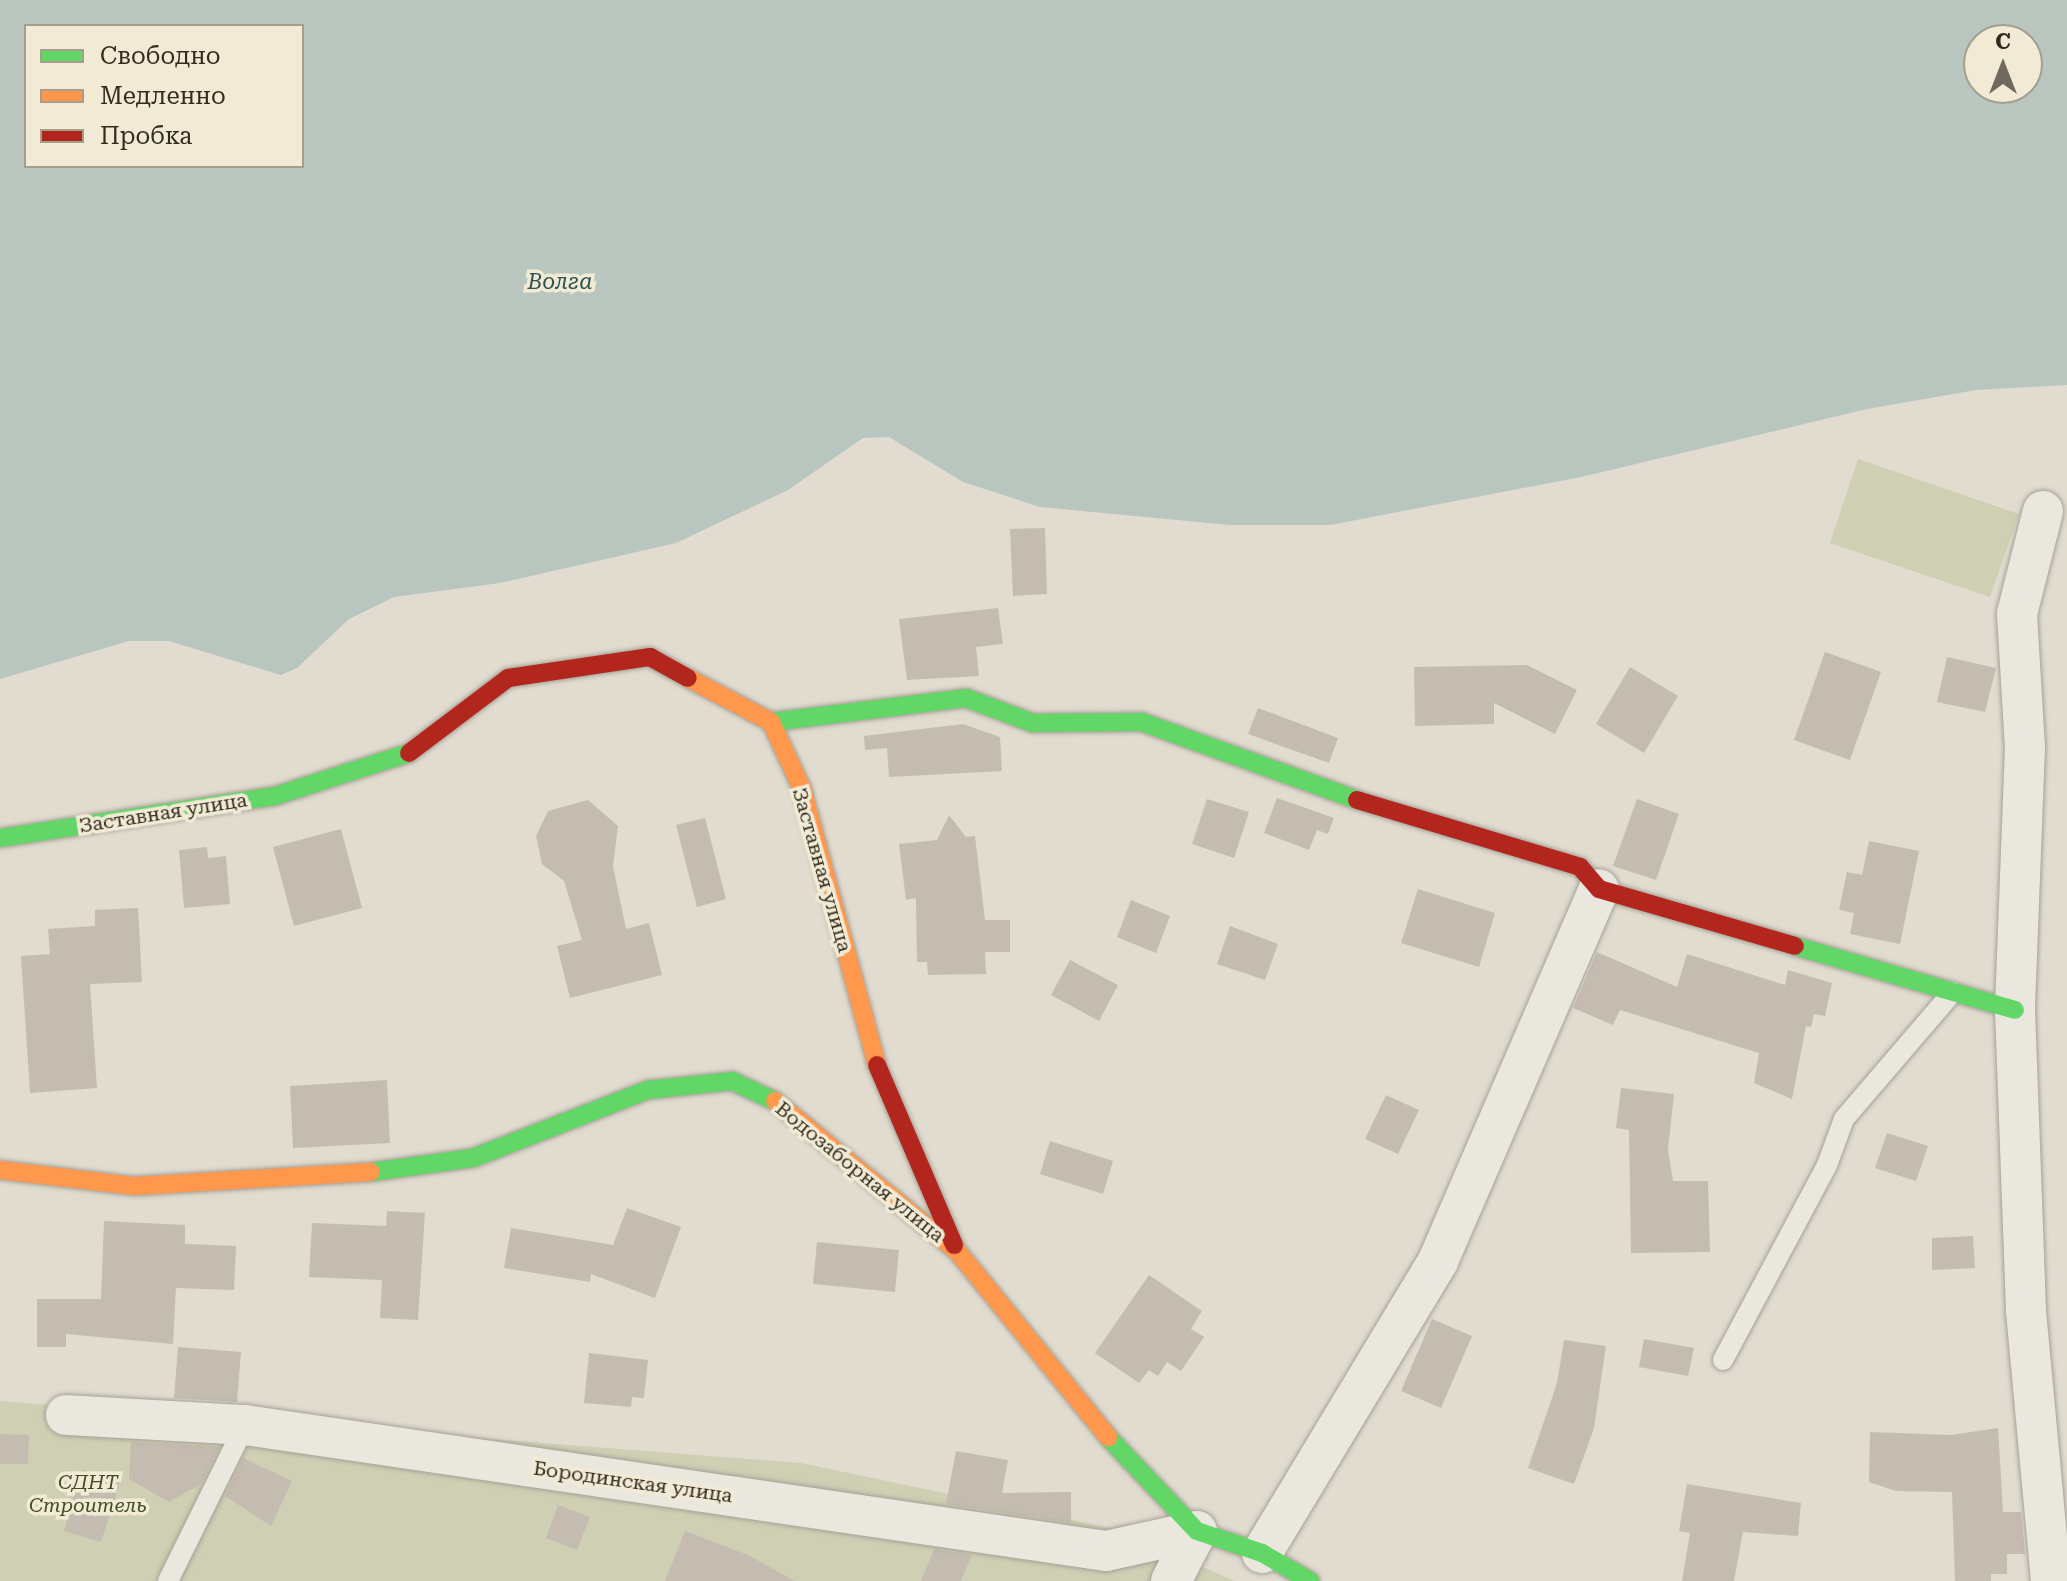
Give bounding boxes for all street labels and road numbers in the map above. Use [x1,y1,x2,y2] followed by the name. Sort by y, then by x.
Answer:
[787,785,857,955] street label: Заставная улица
[77,788,249,838] street label: Заставная улица
[771,1096,949,1248] street label: Водозаборная улица
[532,1456,734,1508] street label: Бородинская улица

